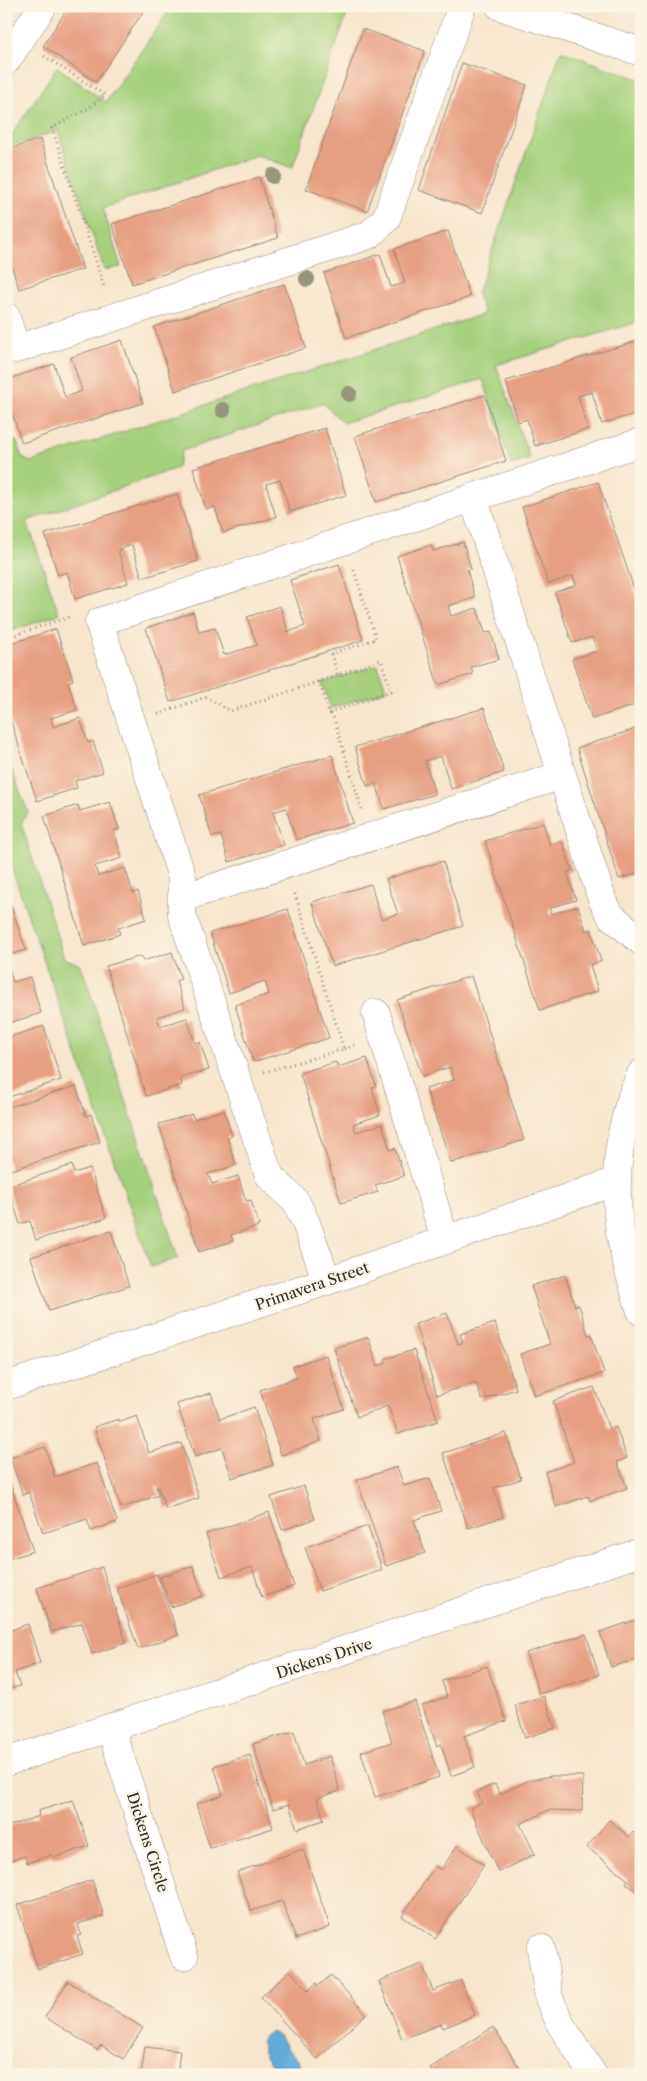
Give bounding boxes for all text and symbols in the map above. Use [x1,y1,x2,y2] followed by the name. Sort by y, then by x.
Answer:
[253,1257,372,1314] street label: Primavera Street
[274,1634,374,1682] street label: Dickens Drive
[123,1790,173,1894] street label: Dickens Circle

